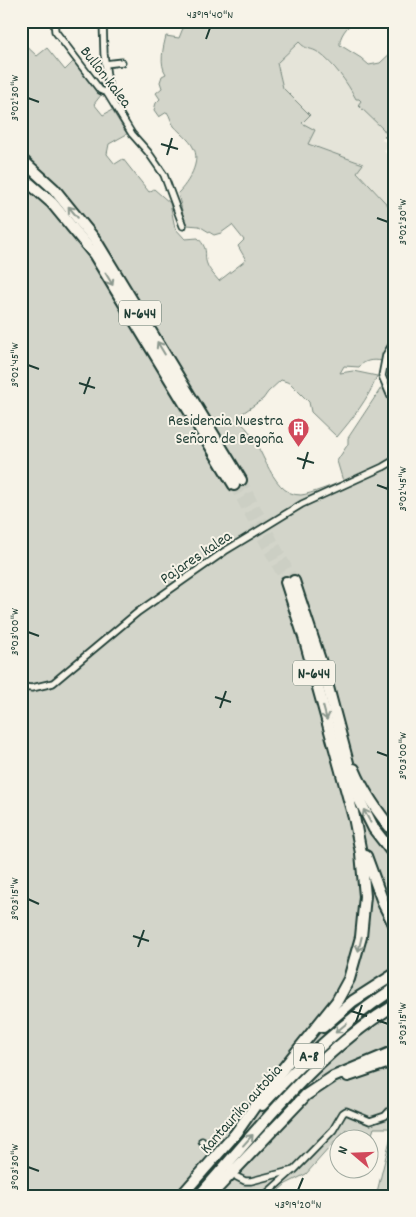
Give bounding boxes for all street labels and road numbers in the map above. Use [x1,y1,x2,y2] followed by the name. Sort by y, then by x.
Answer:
[74,42,137,114] street label: Bullon kalea
[119,300,161,326] road number: N-644
[156,525,237,591] street label: Pajares kalea
[293,660,335,686] road number: N-644
[294,1044,324,1068] road number: A-8
[195,1059,289,1160] street label: Kantauriko autobia

